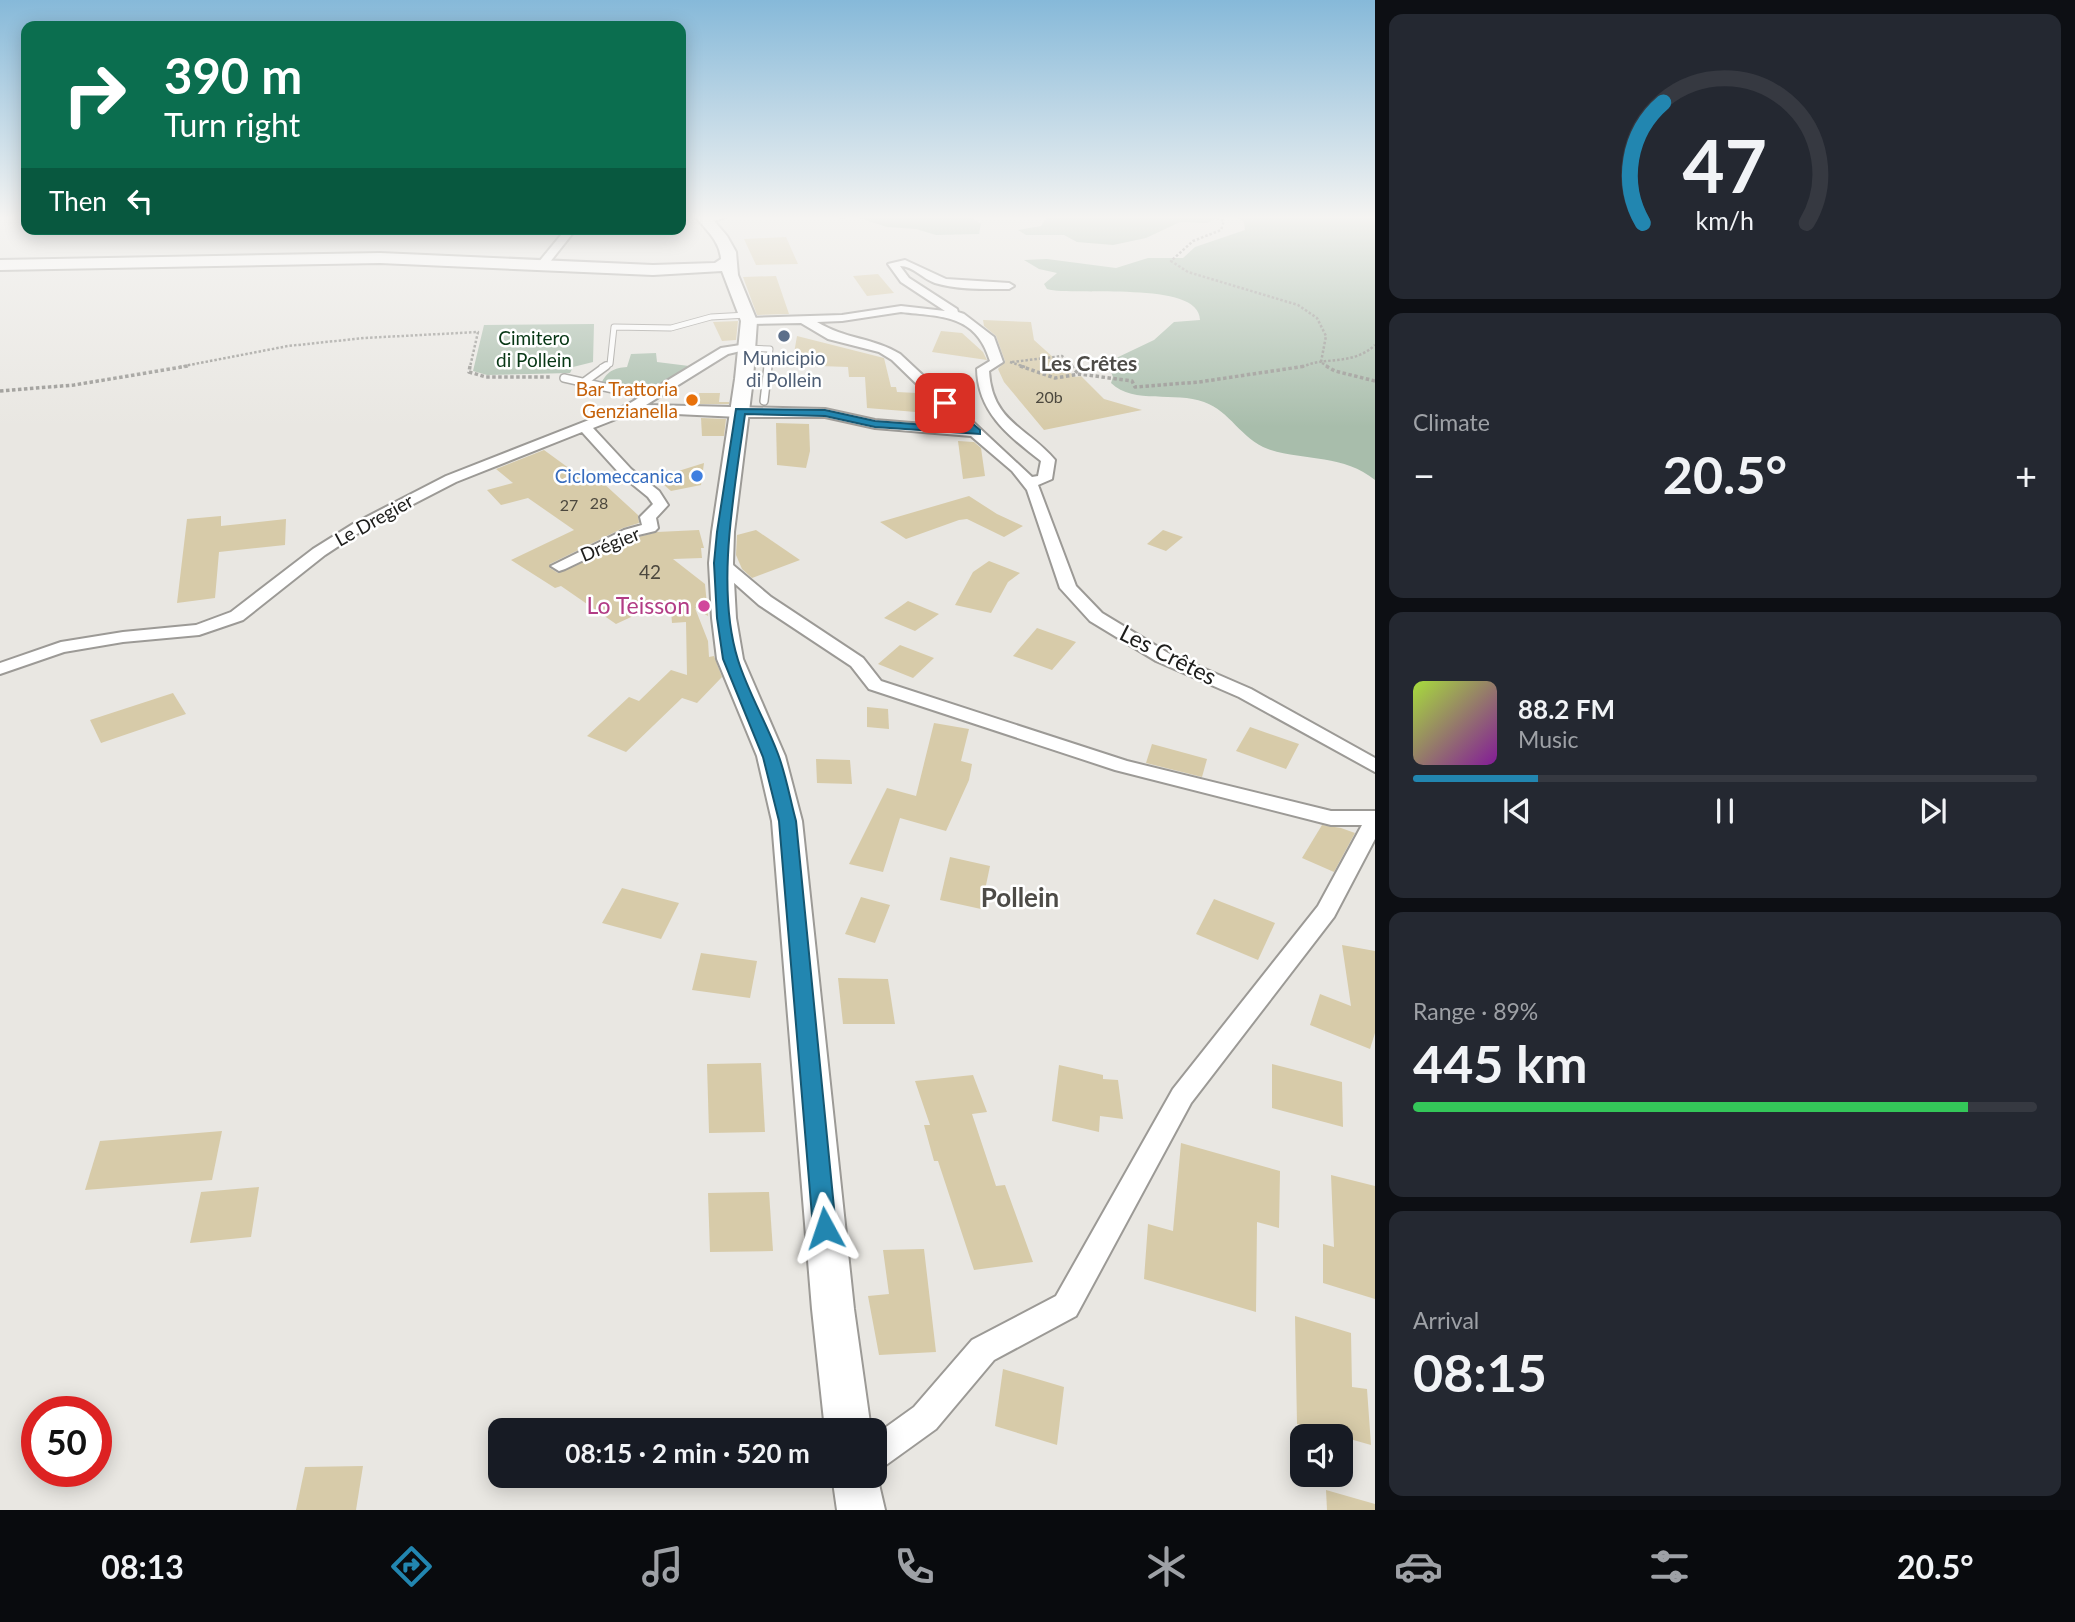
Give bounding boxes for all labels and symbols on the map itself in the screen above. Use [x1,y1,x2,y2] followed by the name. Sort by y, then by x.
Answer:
[496,326,572,371] park label: Cimitero di Pollein
[776,328,792,344] marker: Municipio di Pollein
[743,346,825,391] place label: Municipio di Pollein
[1041,350,1137,375] district label: Les Crêtes
[915,373,975,433] pin
[576,377,678,422] place label: Bar Trattoria Genzianella
[1035,387,1063,406] house number: 20b
[684,392,700,408] marker: Bar Trattoria Genzianella
[555,464,683,487] place label: Ciclomeccanica
[689,468,705,484] marker: Ciclomeccanica
[331,489,417,551] street label: Le Dregier
[590,493,608,512] house number: 28
[560,495,578,514] house number: 27
[577,521,643,566] street label: Drégier
[639,560,661,583] house number: 42
[587,591,690,619] place label: Lo Teisson
[696,598,712,614] marker: Lo Teisson
[1116,618,1221,690] street label: Les Crêtes
[981,881,1059,913] district label: Pollein
[788,1191,862,1265] position arrow
[21,1396,112,1487] speed limit sign: 50

